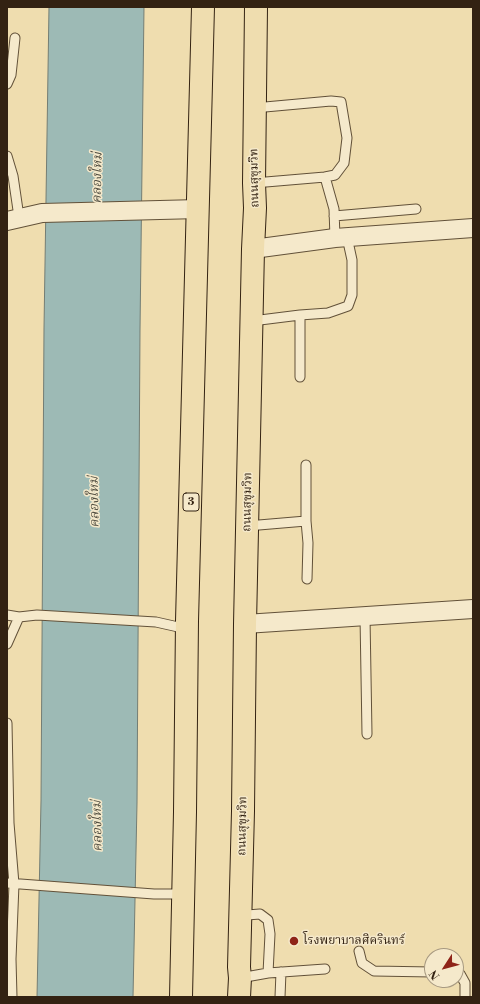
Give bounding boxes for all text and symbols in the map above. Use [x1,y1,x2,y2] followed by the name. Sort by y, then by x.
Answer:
[247,148,263,208] street label: ถนนสุขุมวิท
[90,152,106,204] water label: คลองใหม่
[240,472,256,532] street label: ถนนสุขุมวิท
[87,476,103,528] water label: คลองใหม่
[183,493,199,511] road number: 3
[235,796,251,856] street label: ถนนสุขุมวิท
[90,800,106,852] water label: คลองใหม่
[303,934,405,948] place label: โรงพยาบาลศิครินทร์
[288,935,300,947] marker: โรงพยาบาลศิครินทร์
[424,948,464,988] north arrow
[427,967,443,982] text: N

